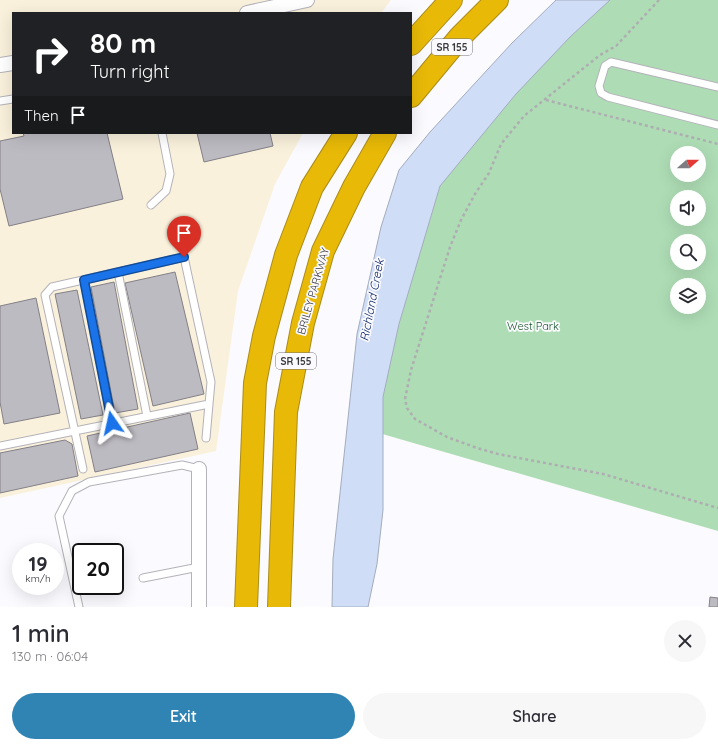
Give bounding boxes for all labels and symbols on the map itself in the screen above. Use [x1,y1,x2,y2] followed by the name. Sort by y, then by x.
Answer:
[432,39,472,55] road number: SR 155
[670,146,706,182] north arrow
[167,216,201,257] pin
[294,246,332,336] street label: BRILEY PARKWAY
[356,256,387,342] water label: Richland Creek
[507,319,559,333] park label: West Park
[276,353,316,369] road number: SR 155
[91,402,133,444] position arrow
[72,543,124,595] speed limit sign: 20

